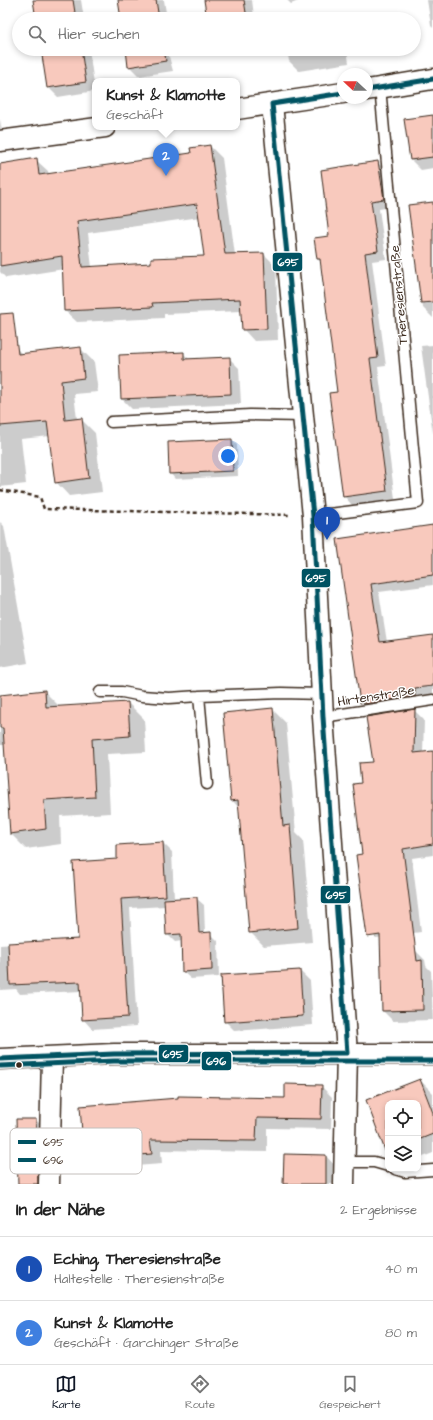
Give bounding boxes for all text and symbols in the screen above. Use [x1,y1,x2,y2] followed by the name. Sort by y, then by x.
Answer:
[12,12,421,56] search box
[26,23,48,45] icon: search
[58,24,139,45] text: Hier suchen
[337,68,373,104] north arrow
[92,78,240,130] popup
[106,85,226,106] text: Kunst & Klamotte
[106,106,163,124] text: Geschäft
[153,143,179,176] pin: 2
[386,245,412,345] street label: Theresienstraße
[272,252,303,272] line badge: 695
[278,255,299,270] text: 695
[218,446,238,466] your location
[314,507,340,540] pin: 1
[301,568,331,588] line badge: 695
[306,571,327,586] text: 695
[336,681,416,711] street label: Hirtenstraße
[320,885,351,904] line badge: 695
[326,888,347,903] text: 695
[158,1044,189,1063] line badge: 695
[163,1047,184,1062] text: 695
[201,1051,232,1071] line badge: 696
[206,1054,226,1069] text: 696
[14,1060,24,1070] unlabelled marker
[385,1100,421,1172] map controls
[385,1100,421,1136] button: locate
[10,1128,142,1174] legend
[43,1135,64,1150] text: 695
[385,1136,421,1172] button: layers
[43,1153,63,1168] text: 696
[16,1198,105,1222] text: In der Nähe
[340,1201,417,1219] text: 2 Ergebnisse
[54,1249,221,1270] text: Eching, Theresienstraße
[28,1260,30,1278] text: 1
[385,1260,417,1278] text: 40 m
[54,1270,225,1288] text: Haltestelle · Theresienstraße
[54,1313,173,1334] text: Kunst & Klamotte
[25,1324,33,1342] text: 2
[385,1324,417,1342] text: 80 m
[54,1334,239,1352] text: Geschäft · Garchinger Straße
[52,1373,81,1412] tab: Karte
[185,1373,215,1412] tab: Route
[319,1373,381,1412] tab: Gespeichert

